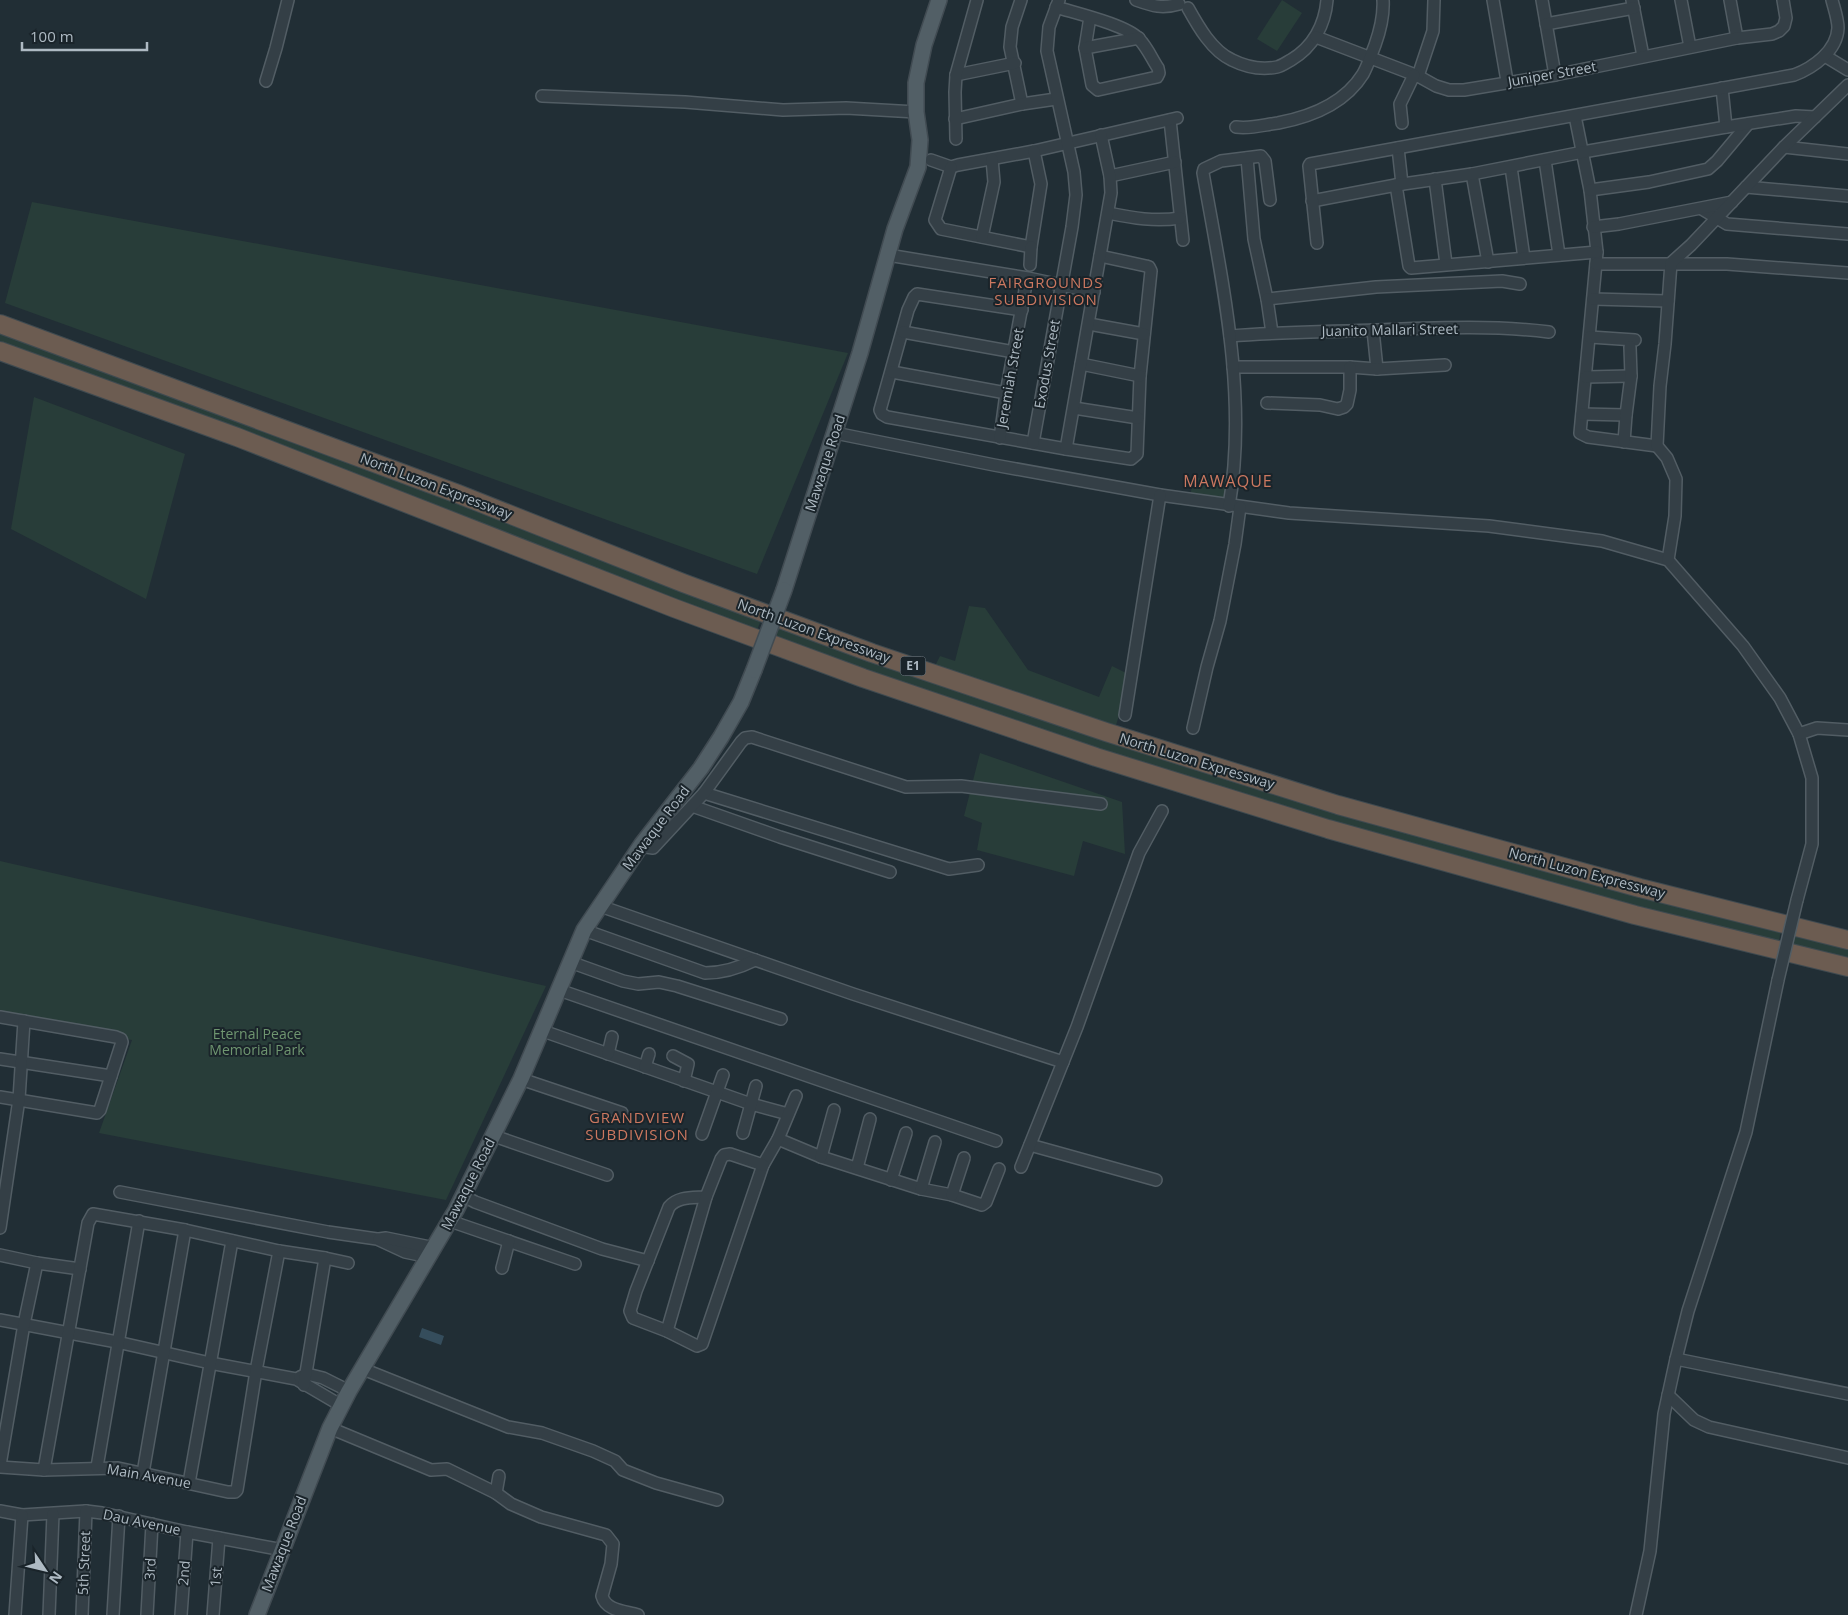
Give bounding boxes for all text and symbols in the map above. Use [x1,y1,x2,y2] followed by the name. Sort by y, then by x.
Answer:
[22,20,148,52] scale bar
[30,26,74,46] text: 100 m
[1504,56,1598,91] street label: Juniper Street
[989,272,1103,309] district label: FAIRGROUNDS SUBDIVISION
[1029,318,1064,410] street label: Exodus Street
[1320,319,1458,340] street label: Juanito Mallari Street
[991,327,1028,431] street label: Jeremiah Street
[800,412,849,514] street label: Mawaque Road
[358,448,516,524] street label: North Luzon Expressway
[1183,470,1273,492] district label: MAWAQUE
[735,594,894,667] street label: North Luzon Expressway
[900,656,926,676] road number: E1
[1117,728,1278,793] street label: North Luzon Expressway
[618,782,694,874] street label: Mawaque Road
[1507,842,1668,903] street label: North Luzon Expressway
[209,1024,305,1059] park label: Eternal Peace Memorial Park
[585,1107,689,1144] district label: GRANDVIEW SUBDIVISION
[436,1134,499,1233] street label: Mawaque Road
[106,1459,193,1492] street label: Main Avenue
[257,1493,311,1594] street label: Mawaque Road
[102,1504,183,1539] street label: Dau Avenue
[73,1531,94,1595] street label: 5th Street
[20,1545,70,1595] north arrow
[139,1557,160,1581] street label: 3rd
[173,1560,194,1586] street label: 2nd
[205,1566,226,1588] street label: 1st
[45,1568,67,1588] text: N

